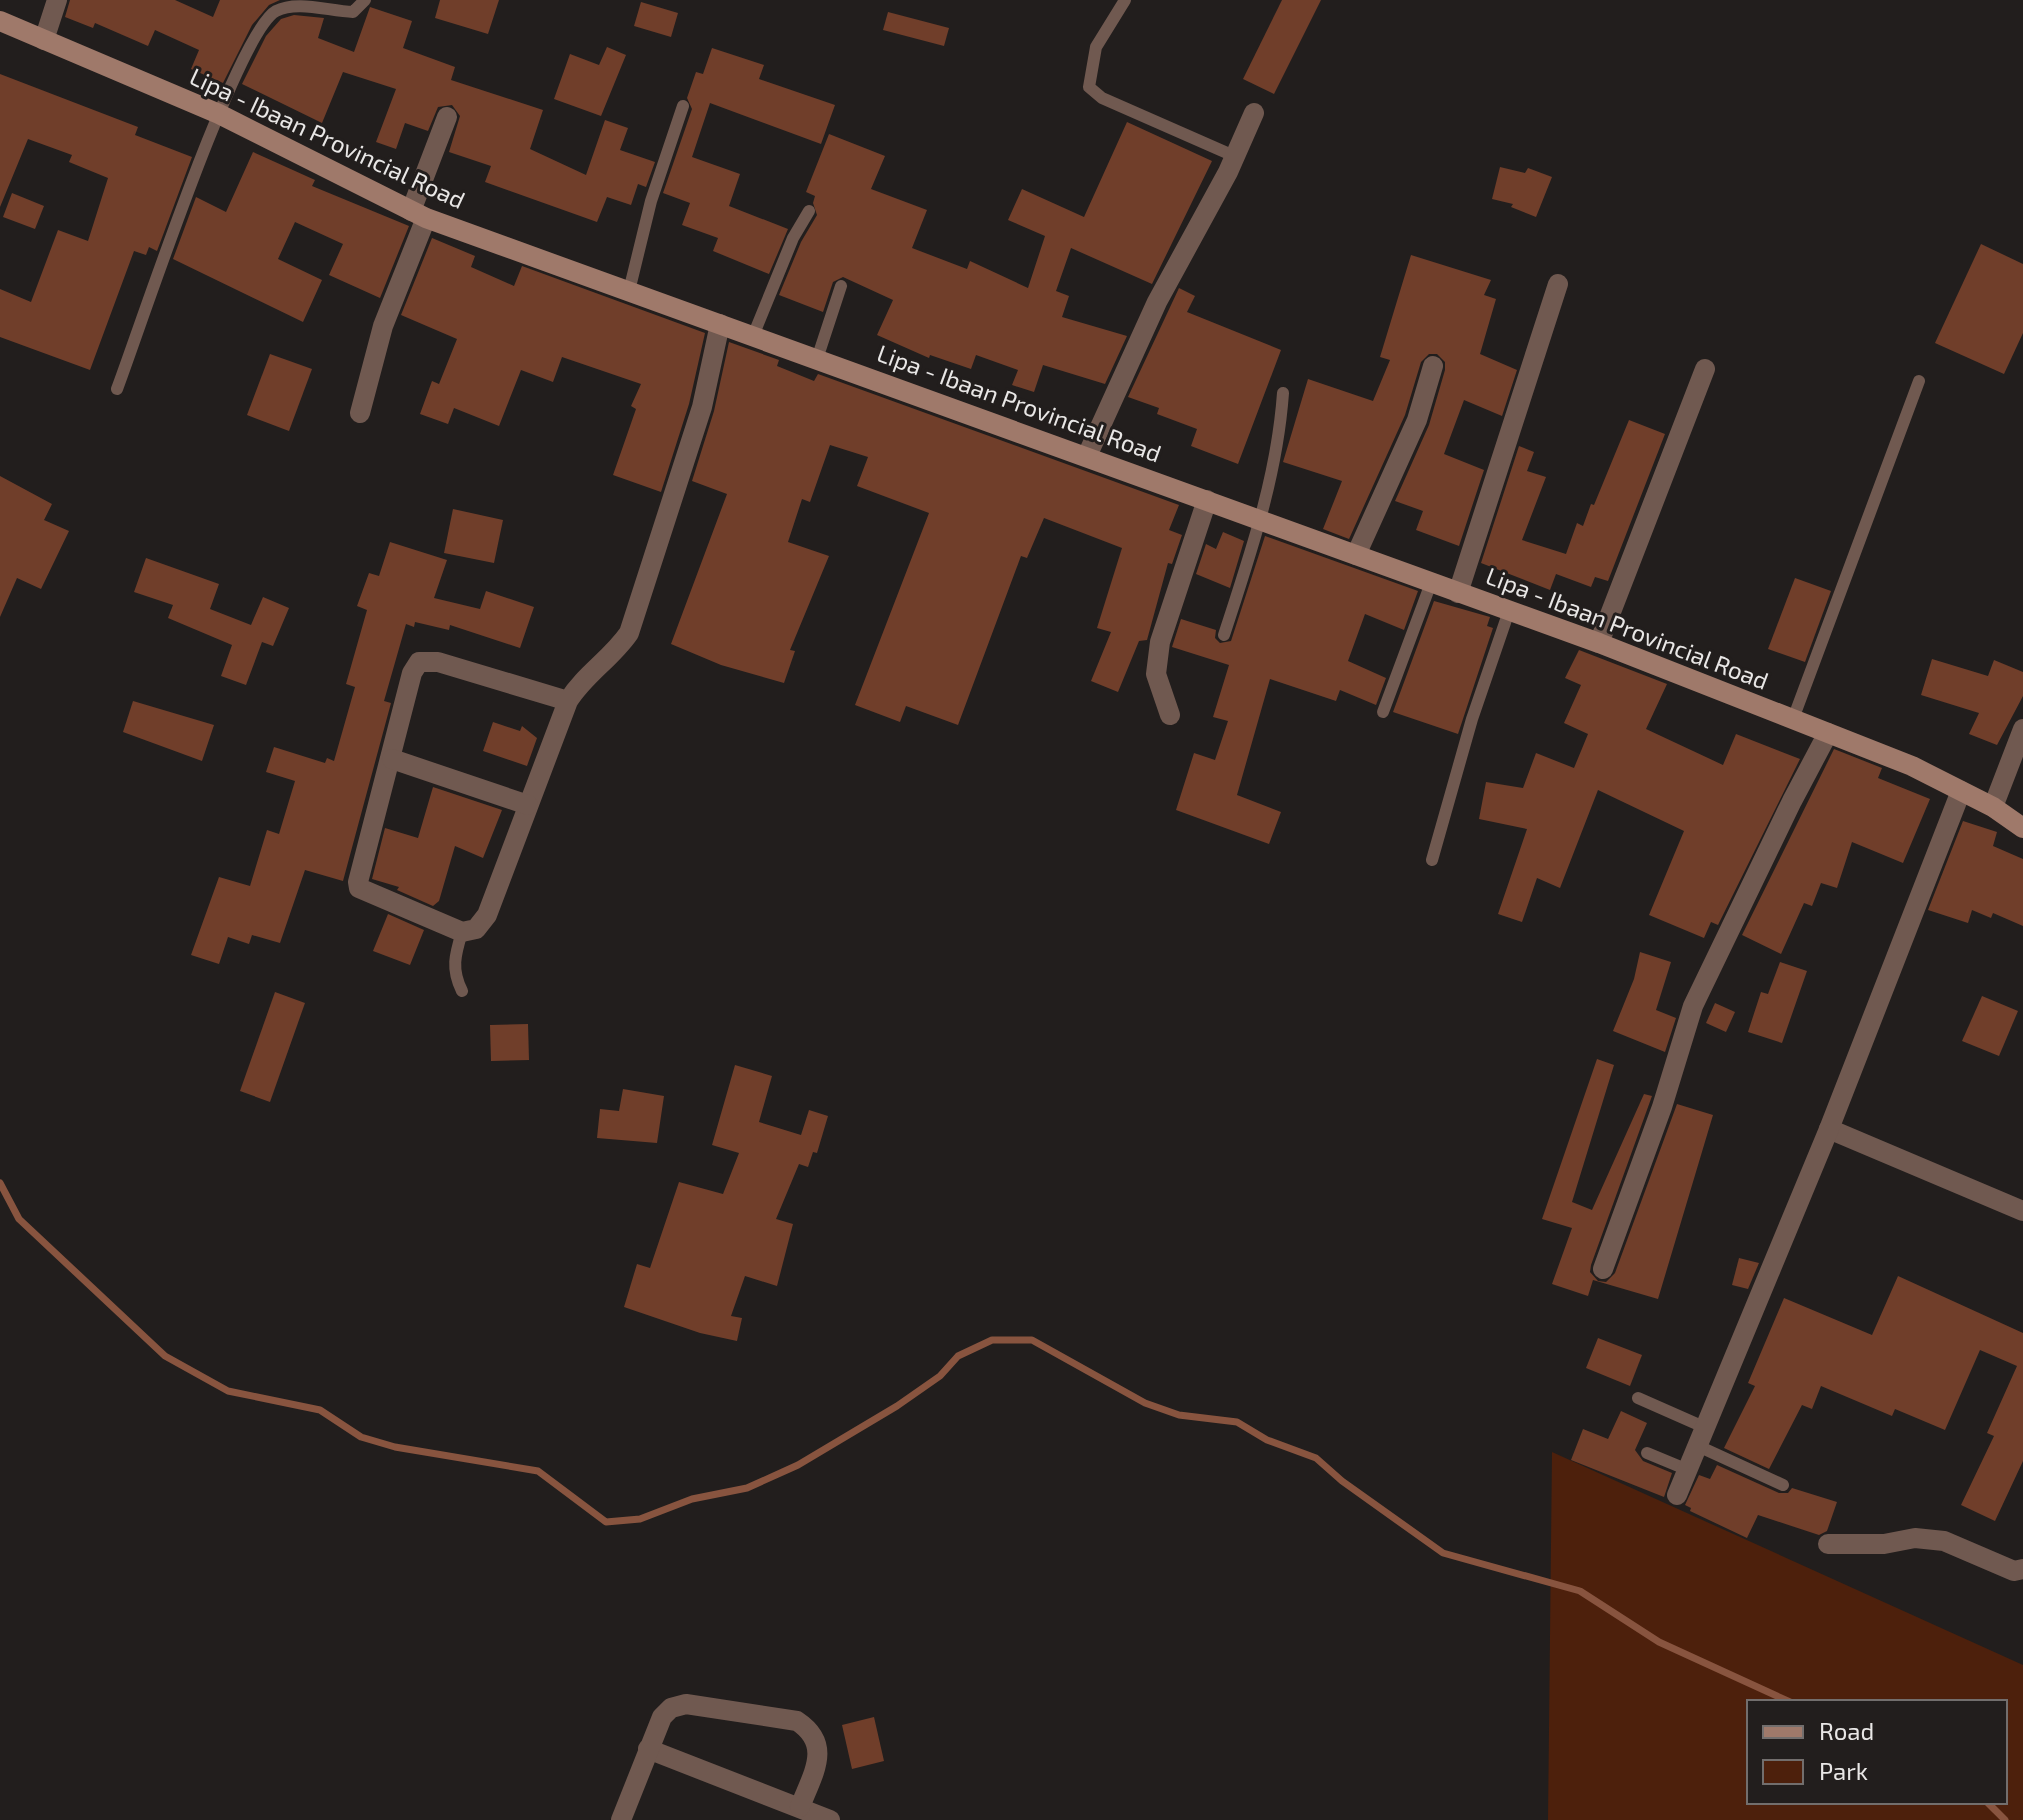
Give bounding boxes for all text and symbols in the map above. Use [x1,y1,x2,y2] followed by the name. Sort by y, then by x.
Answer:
[186,61,470,214] street label: Lipa - Ibaan Provincial Road
[874,338,1165,468] street label: Lipa - Ibaan Provincial Road
[1482,560,1773,695] street label: Lipa - Ibaan Provincial Road
[1747,1700,2007,1804] legend
[1819,1716,1874,1745] text: Road
[1819,1756,1868,1785] text: Park

